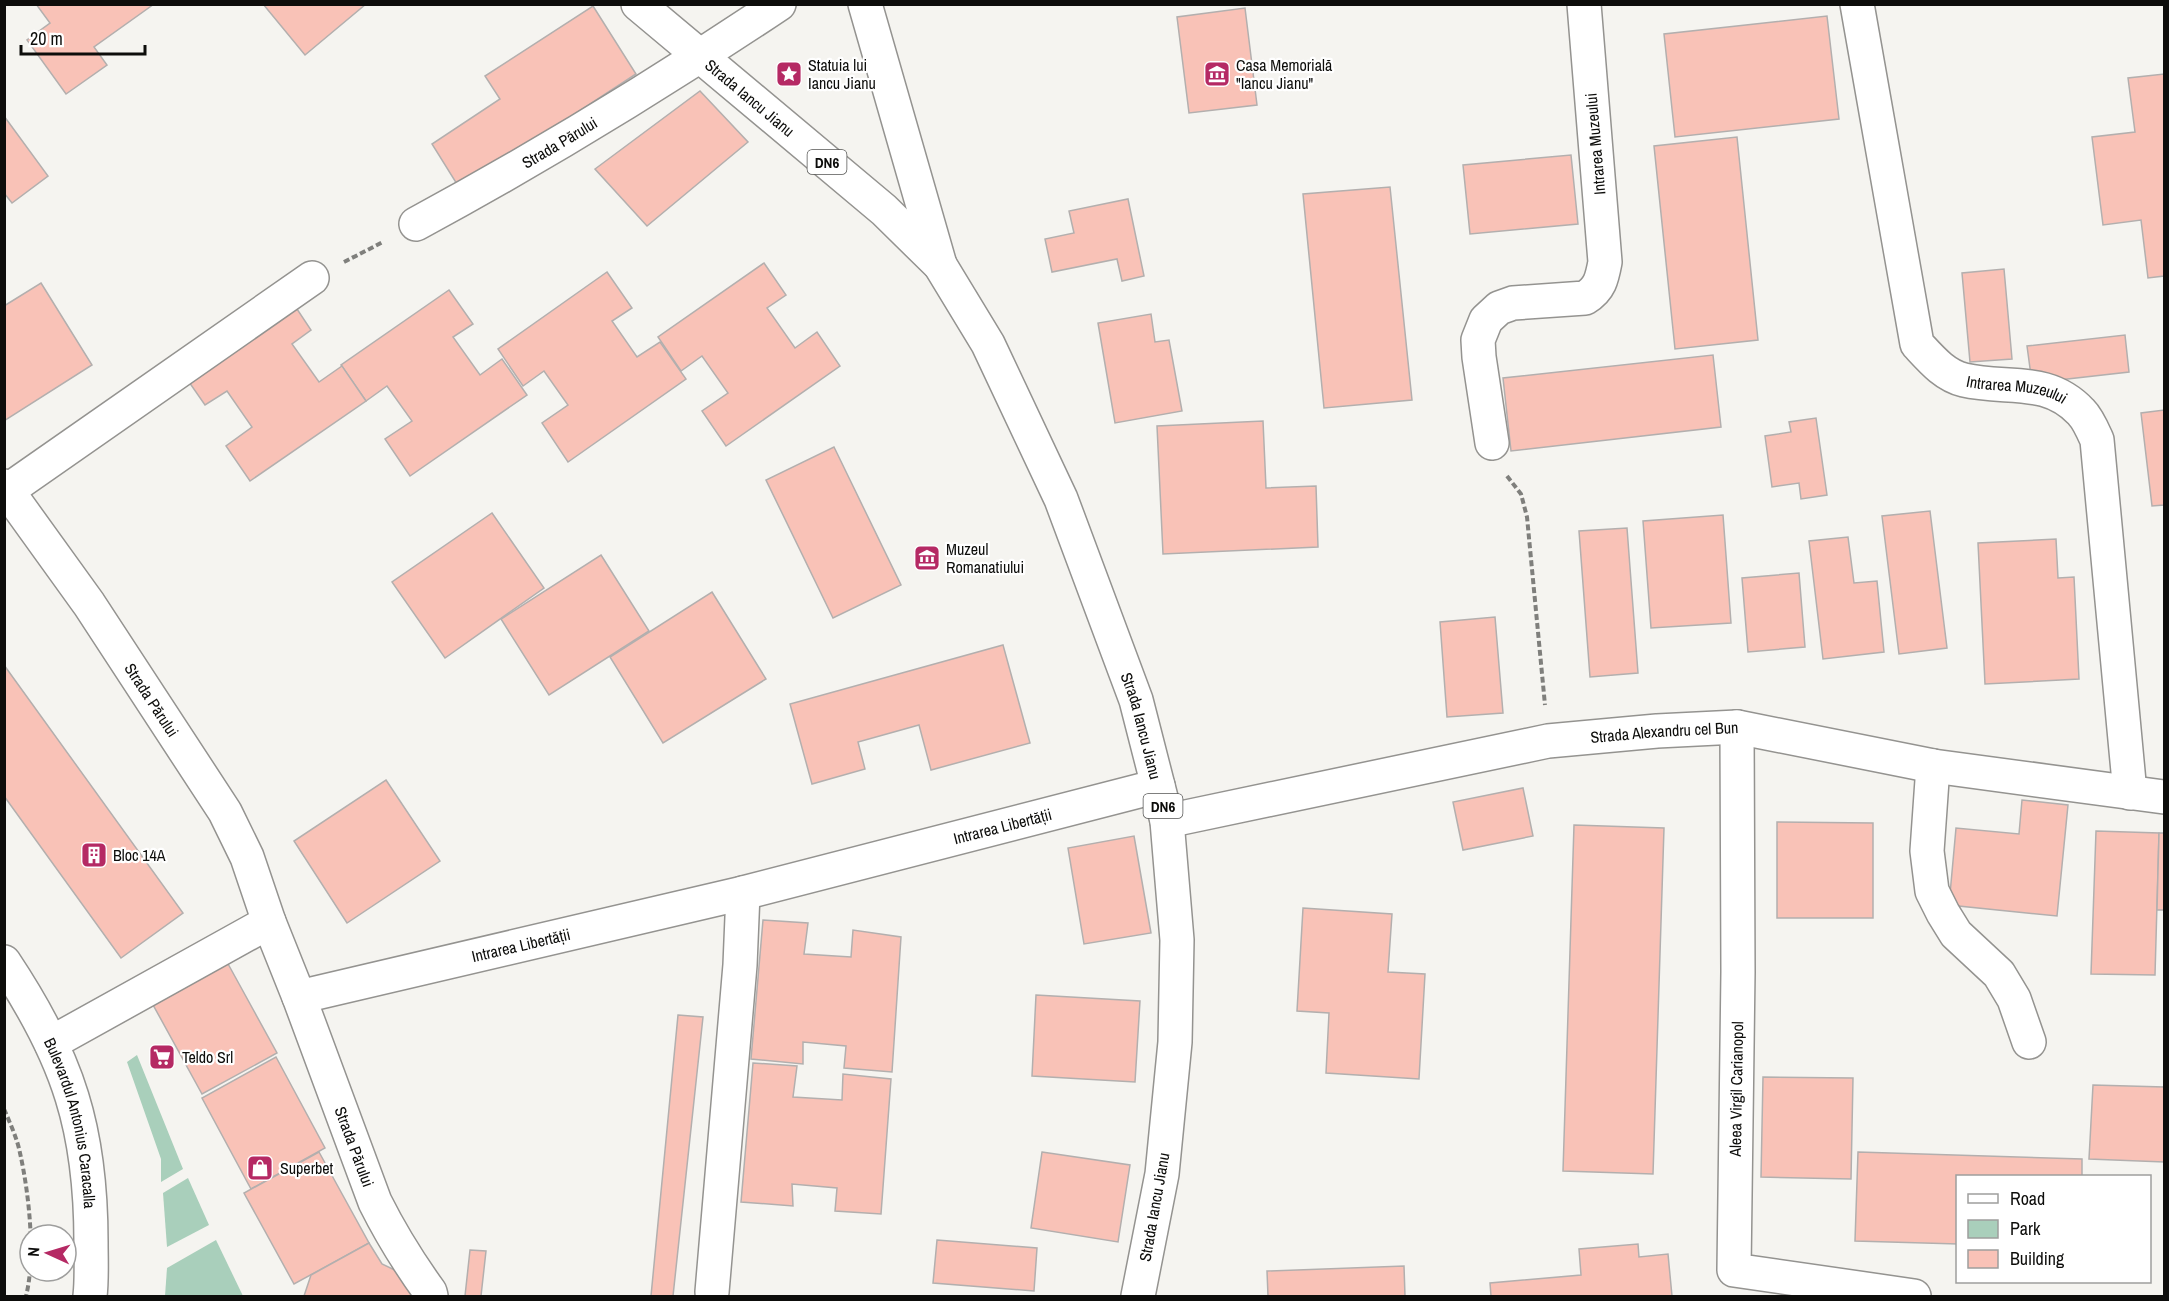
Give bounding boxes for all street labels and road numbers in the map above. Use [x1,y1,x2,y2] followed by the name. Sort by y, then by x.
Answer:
[701,54,799,142] street label: Strada Iancu Jianu
[1580,92,1610,196] street label: Intrarea Muzeului
[518,112,601,173] street label: Strada Părului
[808,150,846,174] road number: DN6
[1964,370,2072,409] street label: Intrarea Muzeului
[120,659,184,741] street label: Strada Părului
[1116,669,1167,782] street label: Strada Iancu Jianu
[1589,716,1739,748] street label: Strada Alexandru cel Bun
[1144,794,1182,818] road number: DN6
[951,803,1054,849] street label: Intrarea Libertății
[469,923,573,967] street label: Intrarea Libertății
[1724,1021,1748,1158] street label: Aleea Virgil Carianopol
[39,1034,101,1210] street label: Bulevardul Antonius Caracalla
[330,1103,379,1190] street label: Strada Părului
[1134,1151,1174,1263] street label: Strada Iancu Jianu

